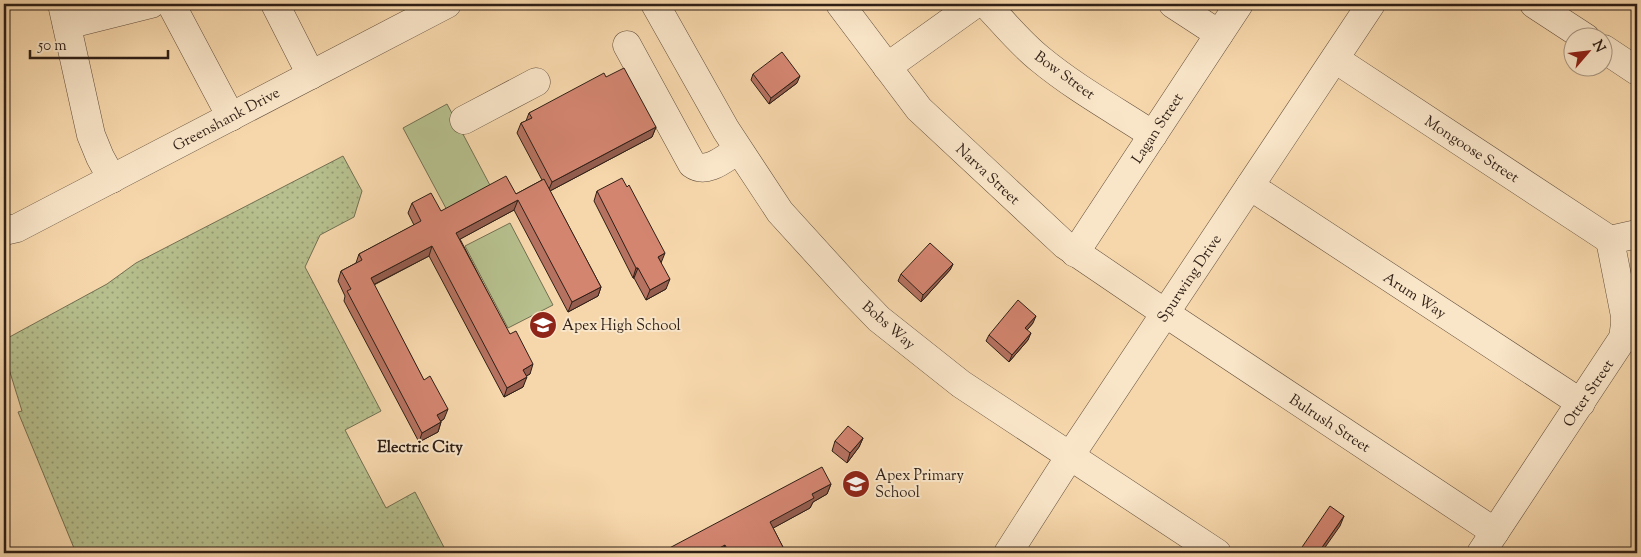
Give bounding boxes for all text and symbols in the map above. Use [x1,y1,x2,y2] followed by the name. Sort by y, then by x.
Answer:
[30,28,168,60] scale bar
[1564,28,1614,78] north arrow
[37,36,67,57] text: 50 m
[1586,37,1609,56] text: N
[1029,47,1099,105] street label: Bow Street
[169,83,284,157] street label: Greenshank Drive
[1127,89,1189,168] street label: Lagan Street
[1420,112,1523,189] street label: Mongoose Street
[950,140,1024,210] street label: Narva Street
[1153,231,1228,327] street label: Spurwing Drive
[1378,268,1450,325] street label: Arum Way
[857,297,920,356] street label: Bobs Way
[528,310,558,340] school or university icon: Apex High School
[562,316,681,337] place label: Apex High School
[1559,356,1620,432] street label: Otter Street
[1284,390,1374,458] street label: Bulrush Street
[377,437,463,460] district label: Electric City
[875,466,964,504] place label: Apex Primary School
[841,469,871,499] school or university icon: Apex Primary School

